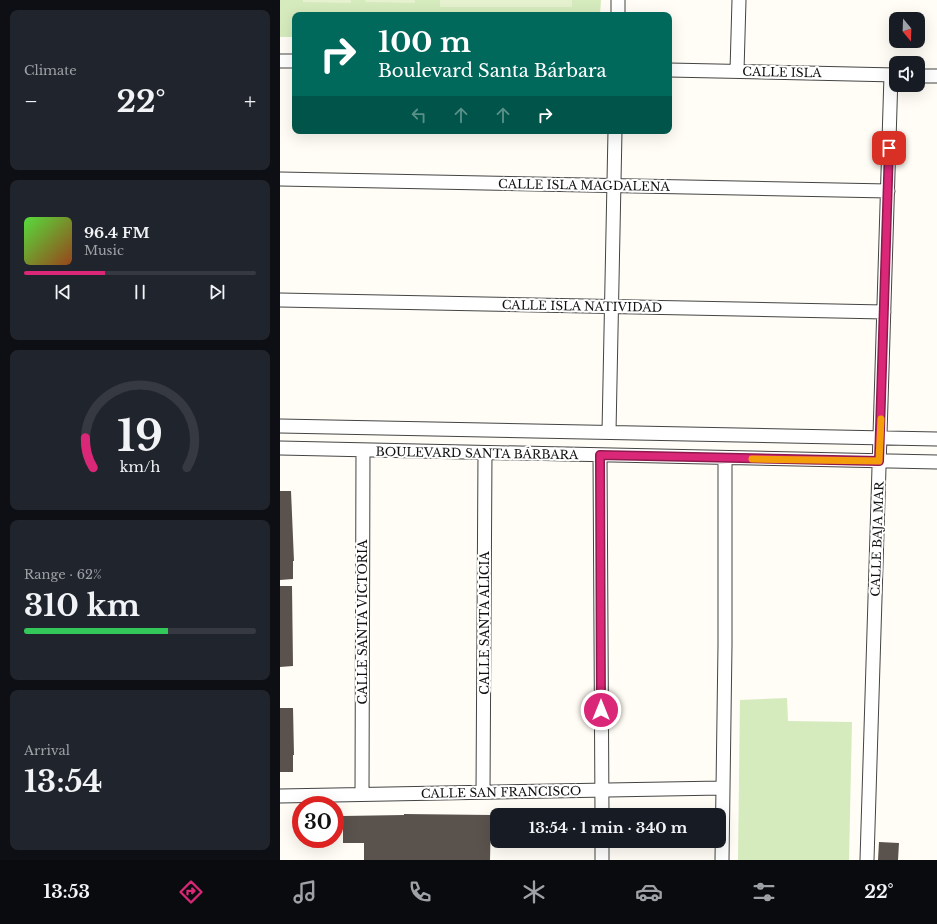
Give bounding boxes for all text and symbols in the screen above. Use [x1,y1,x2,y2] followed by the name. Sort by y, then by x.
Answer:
[889,12,925,48] north arrow
[889,12,925,92] map controls
[378,25,471,60] text: 100 m
[312,28,364,80] icon: right
[889,56,925,92] button: sound
[378,60,606,82] text: Boulevard Santa Bárbara
[24,62,77,79] text: Climate
[742,64,822,80] street label: CALLE ISLA
[116,83,165,120] text: 22°
[24,88,38,115] text: −
[244,88,256,115] text: +
[408,104,430,126] icon: left
[450,104,472,126] icon: ahead
[492,104,514,126] icon: ahead
[534,104,556,126] icon: right
[872,131,906,165] pin
[878,137,900,159] icon: arrive
[498,176,671,194] street label: CALLE ISLA MAGDALENA
[84,223,150,242] text: 96.4 FM
[84,242,124,259] text: Music
[52,281,74,303] icon: previous
[129,281,151,303] icon: pause
[206,281,228,303] icon: next
[502,297,662,315] street label: CALLE ISLA NATIVIDAD
[117,411,163,462] text: 19
[375,443,579,462] street label: BOULEVARD SANTA BÁRBARA
[120,458,160,476] text: km/h
[867,481,887,597] street label: CALLE BAJA MAR
[355,539,370,704] street label: CALLE SANTA VICTORIA
[477,551,492,695] street label: CALLE SANTA ALICIA
[24,566,102,583] text: Range · 62%
[24,587,140,624] text: 310 km
[580,689,622,731] position arrow
[24,742,70,759] text: Arrival
[24,763,102,800] text: 13:54
[421,783,581,801] street label: CALLE SAN FRANCISCO
[292,796,344,848] speed limit sign: 30
[529,818,687,837] text: 13:54 · 1 min · 340 m
[177,878,205,906] icon: directions
[291,878,319,906] icon: music
[406,878,434,906] icon: phone
[520,878,548,906] icon: climate
[635,878,663,906] icon: car
[750,878,778,906] icon: filters
[43,881,90,903] text: 13:53
[864,881,894,903] text: 22°

